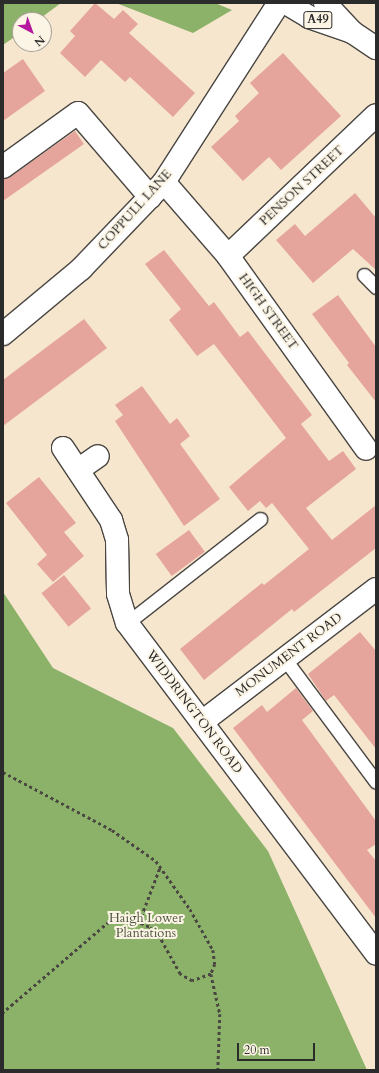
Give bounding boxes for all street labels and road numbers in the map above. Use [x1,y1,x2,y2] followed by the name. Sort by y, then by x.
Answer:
[303,10,333,30] road number: A49
[257,143,347,229] street label: PENSON STREET
[95,167,175,253] street label: COPPULL LANE
[235,271,301,353] street label: HIGH STREET
[233,610,345,700] street label: MONUMENT ROAD
[143,647,245,777] street label: WIDDRINGTON ROAD

